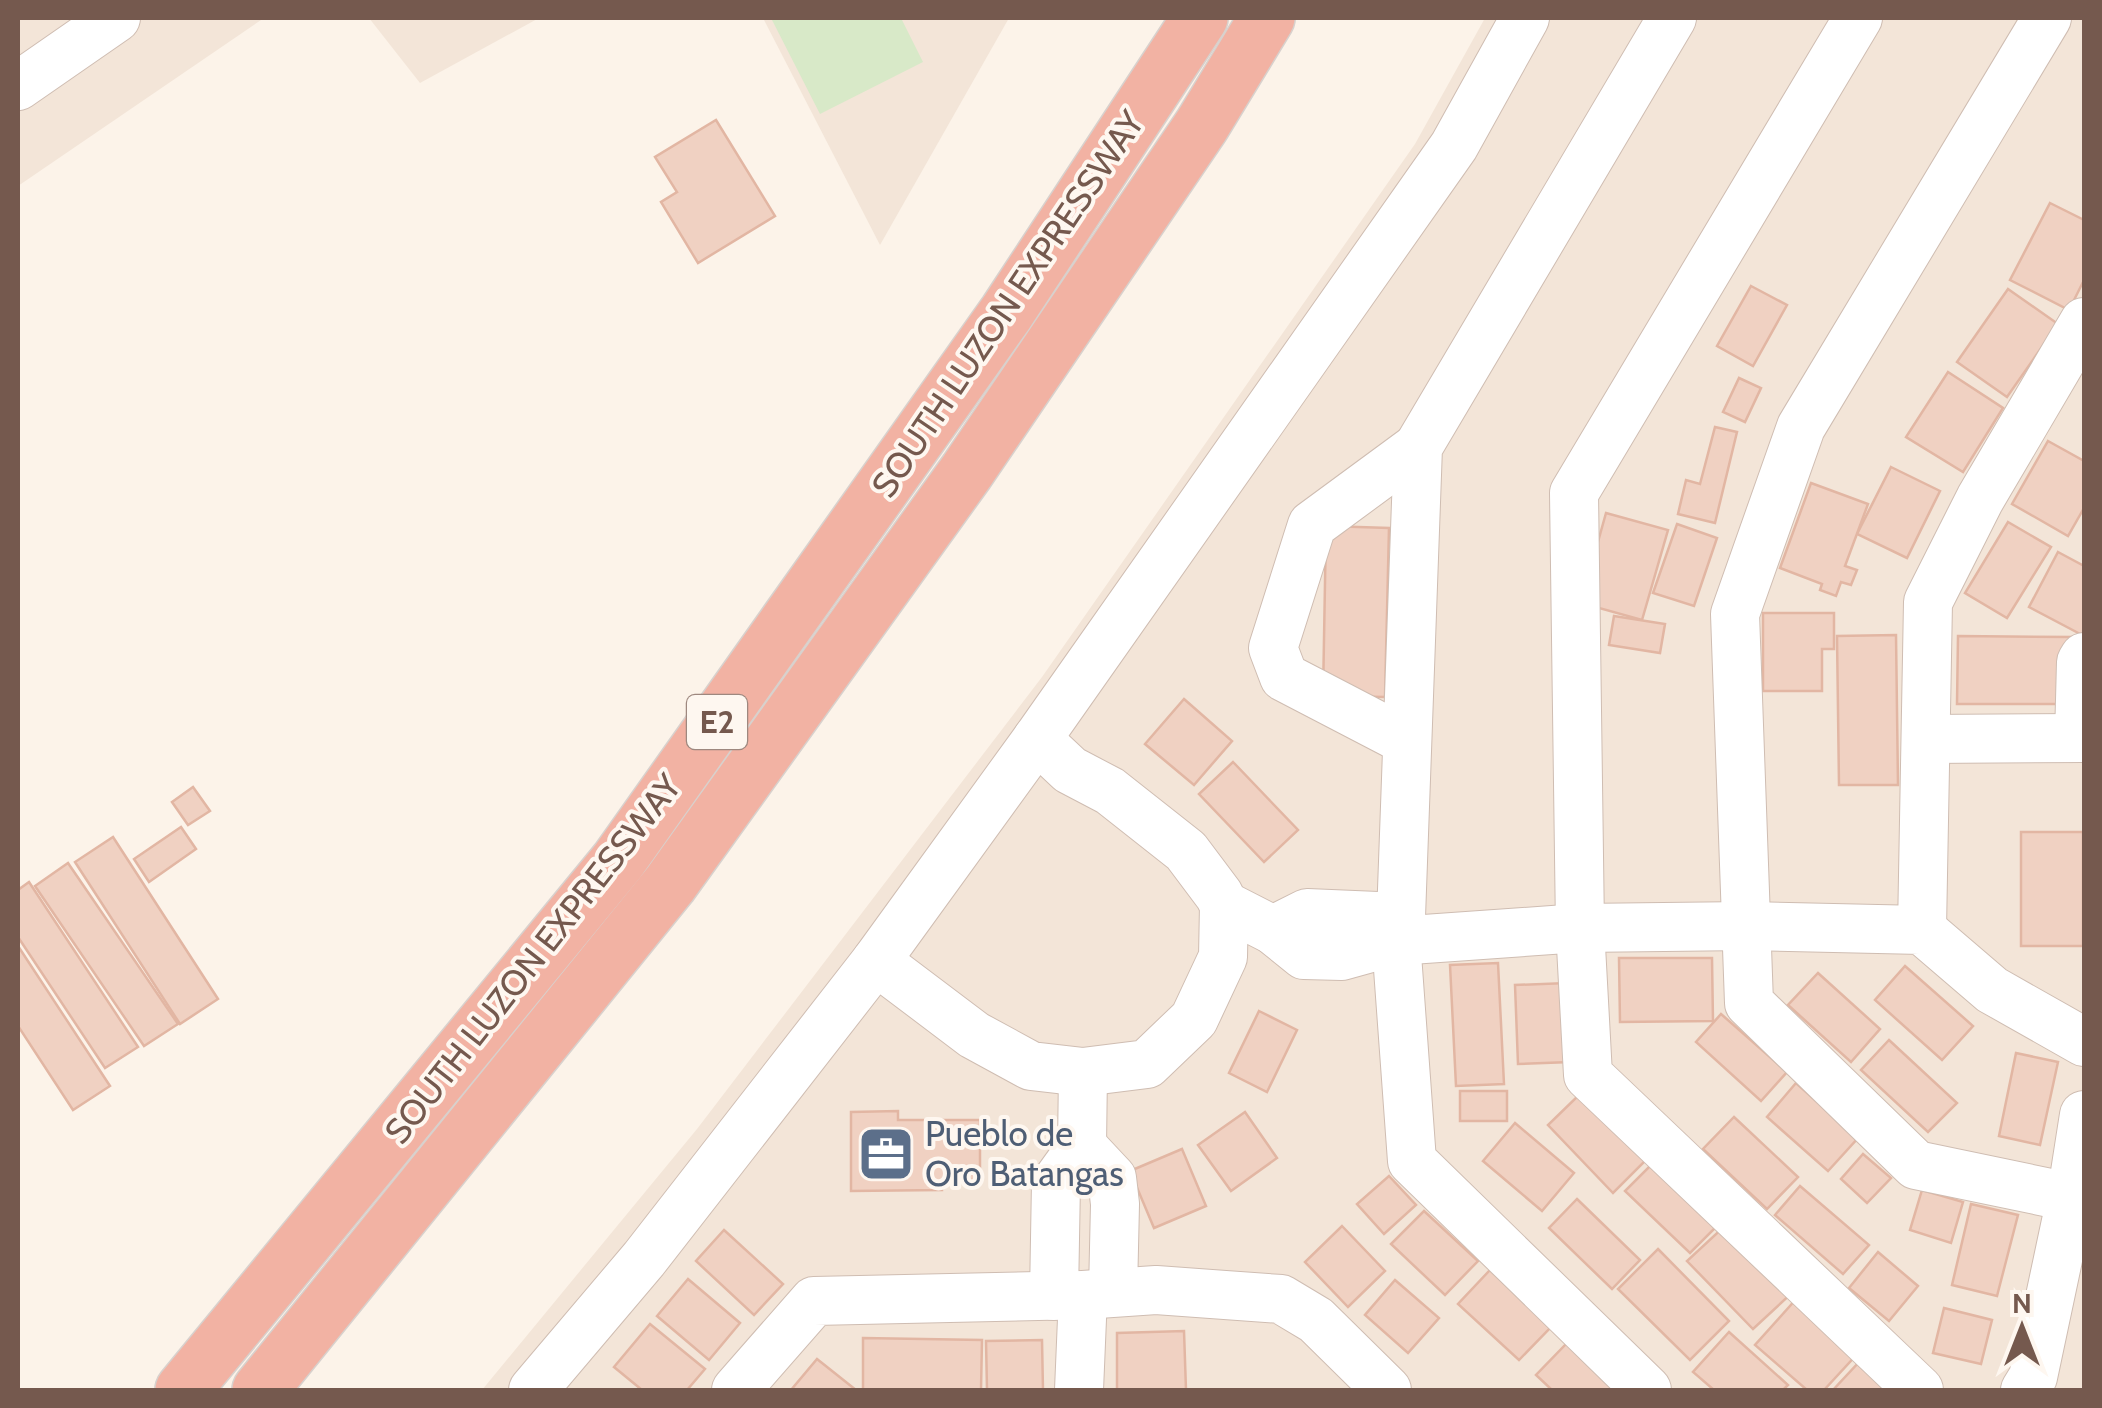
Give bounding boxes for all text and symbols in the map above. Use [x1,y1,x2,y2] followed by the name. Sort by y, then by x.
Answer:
[862,101,1154,505] street label: SOUTH LUZON EXPRESSWAY
[687,695,747,749] road number: E2
[375,765,691,1152] street label: SOUTH LUZON EXPRESSWAY
[925,1112,1124,1195] place label: Pueblo de Oro Batangas
[856,1124,916,1184] office icon: Pueblo de Oro Batangas
[1972,1278,2072,1378] north arrow
[2012,1286,2032,1320] text: N

